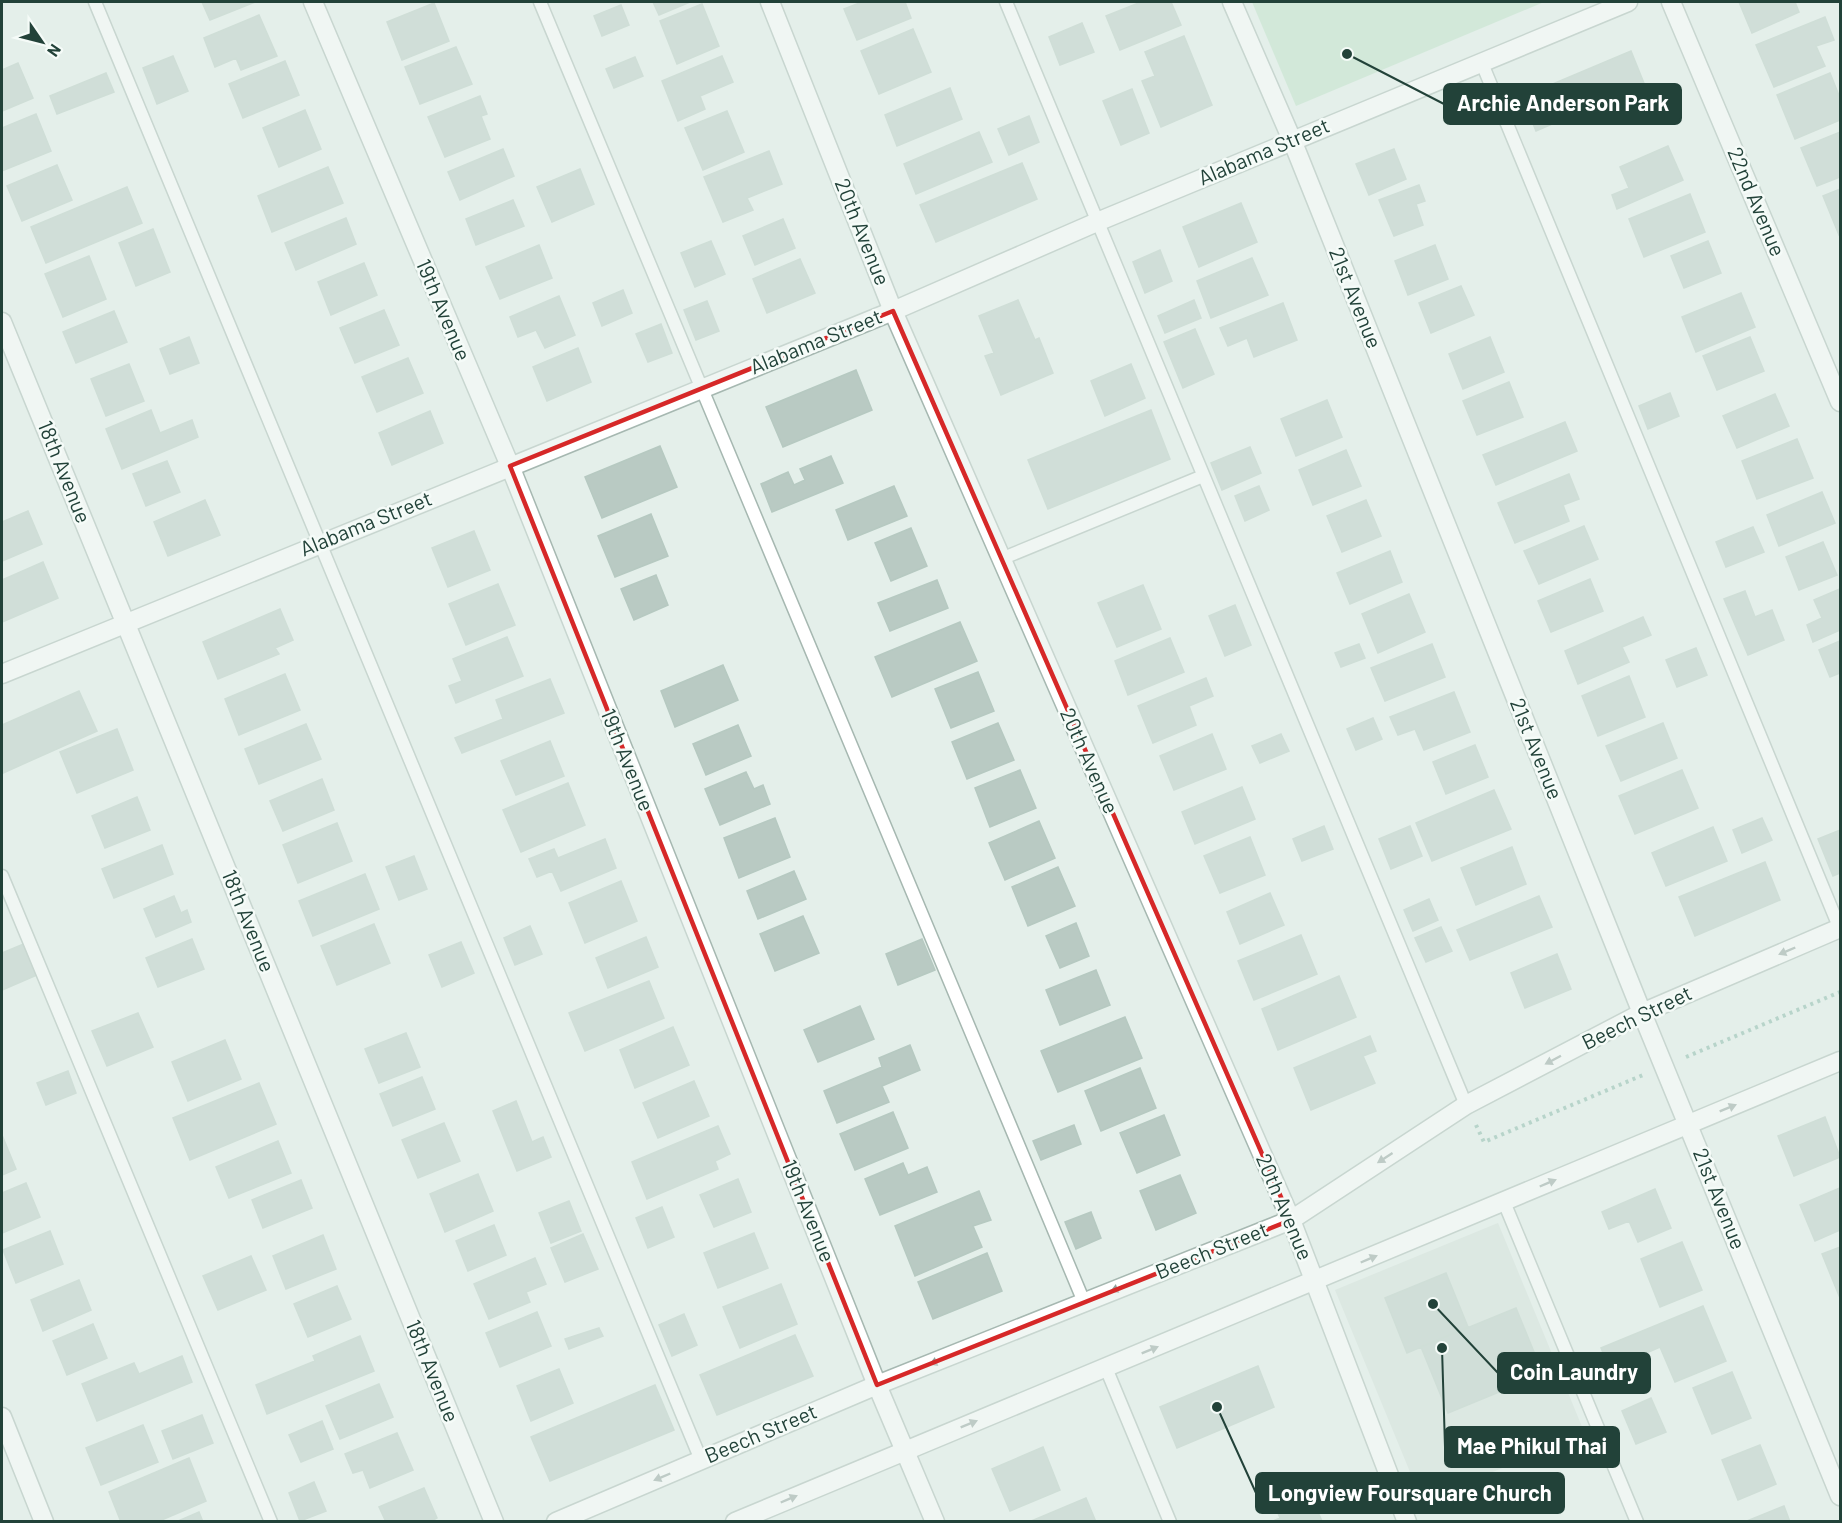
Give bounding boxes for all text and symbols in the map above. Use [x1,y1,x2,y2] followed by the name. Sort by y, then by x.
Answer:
[12,12,72,72] north arrow
[44,41,66,61] text: N
[1444,84,1681,124] callout: Archie Anderson Park
[1457,89,1670,115] text: Archie Anderson Park
[1194,112,1333,190] street label: Alabama Street
[1723,143,1792,260] street label: 22nd Avenue
[831,174,896,289] street label: 20th Avenue
[1325,243,1388,352] street label: 21st Avenue
[412,255,477,364] street label: 19th Avenue
[746,303,885,378] street label: Alabama Street
[34,417,97,526] street label: 18th Avenue
[296,485,435,560] street label: Alabama Street
[1506,694,1569,803] street label: 21st Avenue
[1056,704,1125,817] street label: 20th Avenue
[597,705,660,814] street label: 19th Avenue
[218,866,281,975] street label: 18th Avenue
[1777,946,1795,956] one-way arrow
[1577,979,1695,1054] street label: Beech Street
[1544,1055,1561,1065] one-way arrow
[1719,1103,1737,1112] one-way arrow
[1689,1144,1752,1253] street label: 21st Avenue
[1252,1150,1319,1263] street label: 20th Avenue
[1377,1153,1393,1164] one-way arrow
[778,1156,841,1265] street label: 19th Avenue
[1539,1178,1557,1187] one-way arrow
[1151,1216,1271,1284] street label: Beech Street
[1360,1254,1378,1264] one-way arrow
[1110,1284,1128,1293] one-way arrow
[402,1316,465,1425] street label: 18th Avenue
[1141,1345,1159,1355] one-way arrow
[1498,1353,1650,1393] callout: Coin Laundry
[929,1357,947,1366] one-way arrow
[1510,1358,1638,1384] text: Coin Laundry
[701,1398,820,1467] street label: Beech Street
[961,1419,979,1429] one-way arrow
[1445,1427,1619,1467] callout: Mae Phikul Thai
[1457,1432,1607,1458] text: Mae Phikul Thai
[652,1472,670,1482] one-way arrow
[1256,1473,1564,1513] callout: Longview Foursquare Church
[1268,1479,1552,1505] text: Longview Foursquare Church
[781,1494,799,1504] one-way arrow

